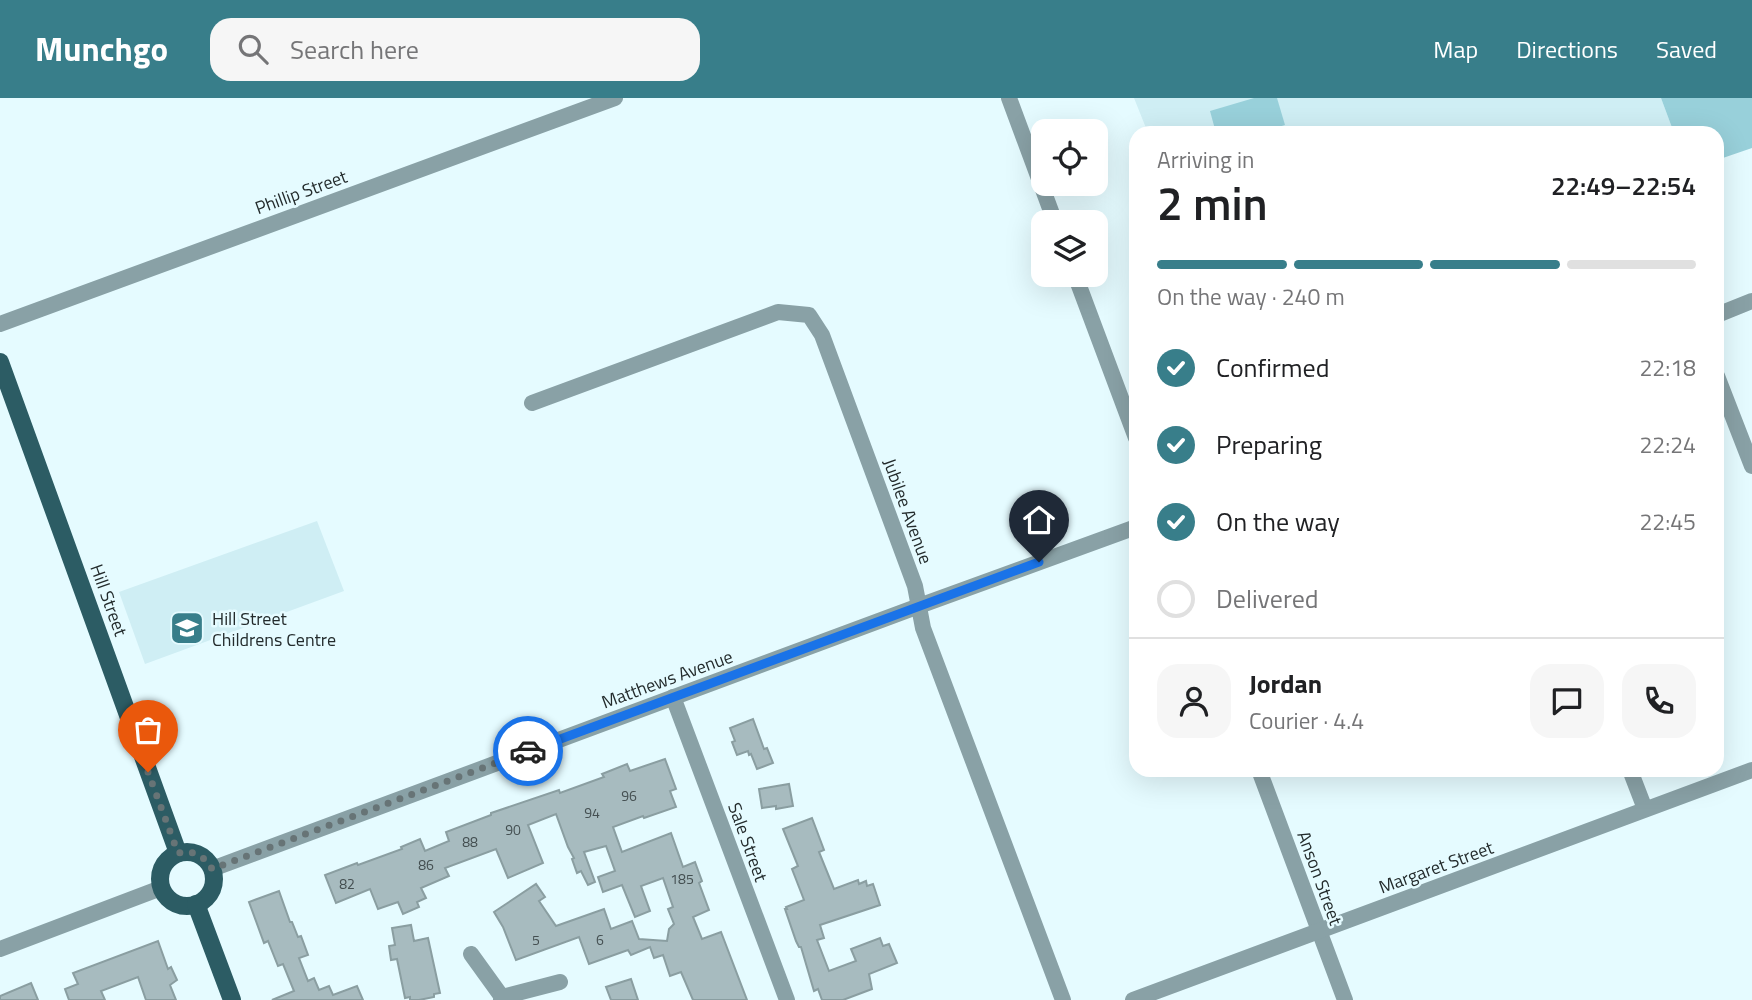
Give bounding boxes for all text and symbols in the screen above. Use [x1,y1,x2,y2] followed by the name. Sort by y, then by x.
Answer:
[210,18,700,81] search box
[35,24,168,74] text: Munchgo
[234,30,272,68] icon: search
[290,30,419,69] text: Search here
[1433,31,1478,67] text: Map
[1516,31,1618,67] text: Directions
[1656,31,1717,67] text: Saved
[1031,119,1108,287] map controls
[1031,119,1108,196] button: locate
[1157,142,1254,177] text: Arriving in
[251,163,352,221] street label: Phillip Street
[1551,166,1696,205] text: 22:49–22:54
[1157,168,1268,238] text: 2 min
[1031,210,1108,287] button: layers
[1157,279,1345,314] text: On the way · 240 m
[1216,348,1330,387] text: Confirmed
[1157,349,1195,387] icon: check
[1639,350,1696,385] text: 22:18
[1216,425,1322,464] text: Preparing
[1157,426,1195,464] icon: check
[1639,427,1696,462] text: 22:24
[876,454,940,568] street label: Jubilee Avenue
[1009,490,1069,562] pin
[1020,501,1058,539] icon: home
[1216,502,1340,541] text: On the way
[1157,503,1195,541] icon: check
[1639,504,1696,539] text: 22:45
[84,560,135,640] street label: Hill Street
[1216,579,1319,618] text: Delivered
[212,605,336,653] place label: Hill Street Childrens Centre
[168,609,206,647] school or university icon: Hill Street Childrens Centre
[598,643,736,715] street label: Matthews Avenue
[1157,664,1231,738] button: person
[1249,664,1322,703] text: Jordan
[1530,664,1604,738] button: chat
[1622,664,1696,738] button: phone
[118,700,178,772] pin
[1249,703,1364,738] text: Courier · 4.4
[129,711,167,749] icon: bag
[493,716,563,786] courier
[509,732,547,770] icon: car
[621,785,637,806] house number: 96
[721,799,775,886] street label: Sale Street
[584,802,600,823] house number: 94
[505,819,521,840] house number: 90
[1291,827,1350,929] street label: Anson Street
[462,831,478,852] house number: 88
[1375,834,1498,900] street label: Margaret Street
[418,854,434,875] house number: 86
[670,868,694,889] house number: 185
[339,873,355,894] house number: 82
[532,929,540,950] house number: 5
[596,929,604,950] house number: 6

